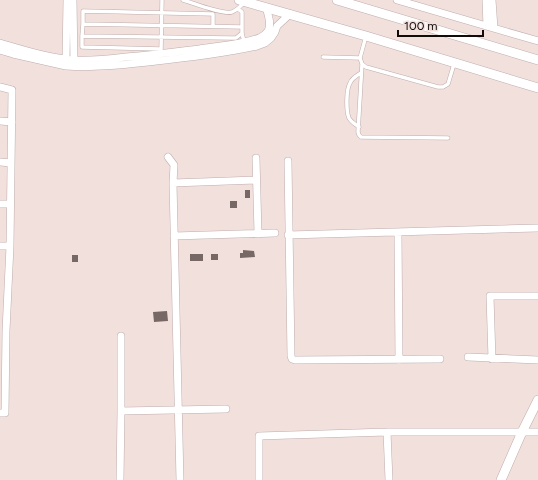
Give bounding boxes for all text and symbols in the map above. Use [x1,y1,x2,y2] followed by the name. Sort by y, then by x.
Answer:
[398,12,483,38] scale bar
[404,19,438,33] text: 100 m

